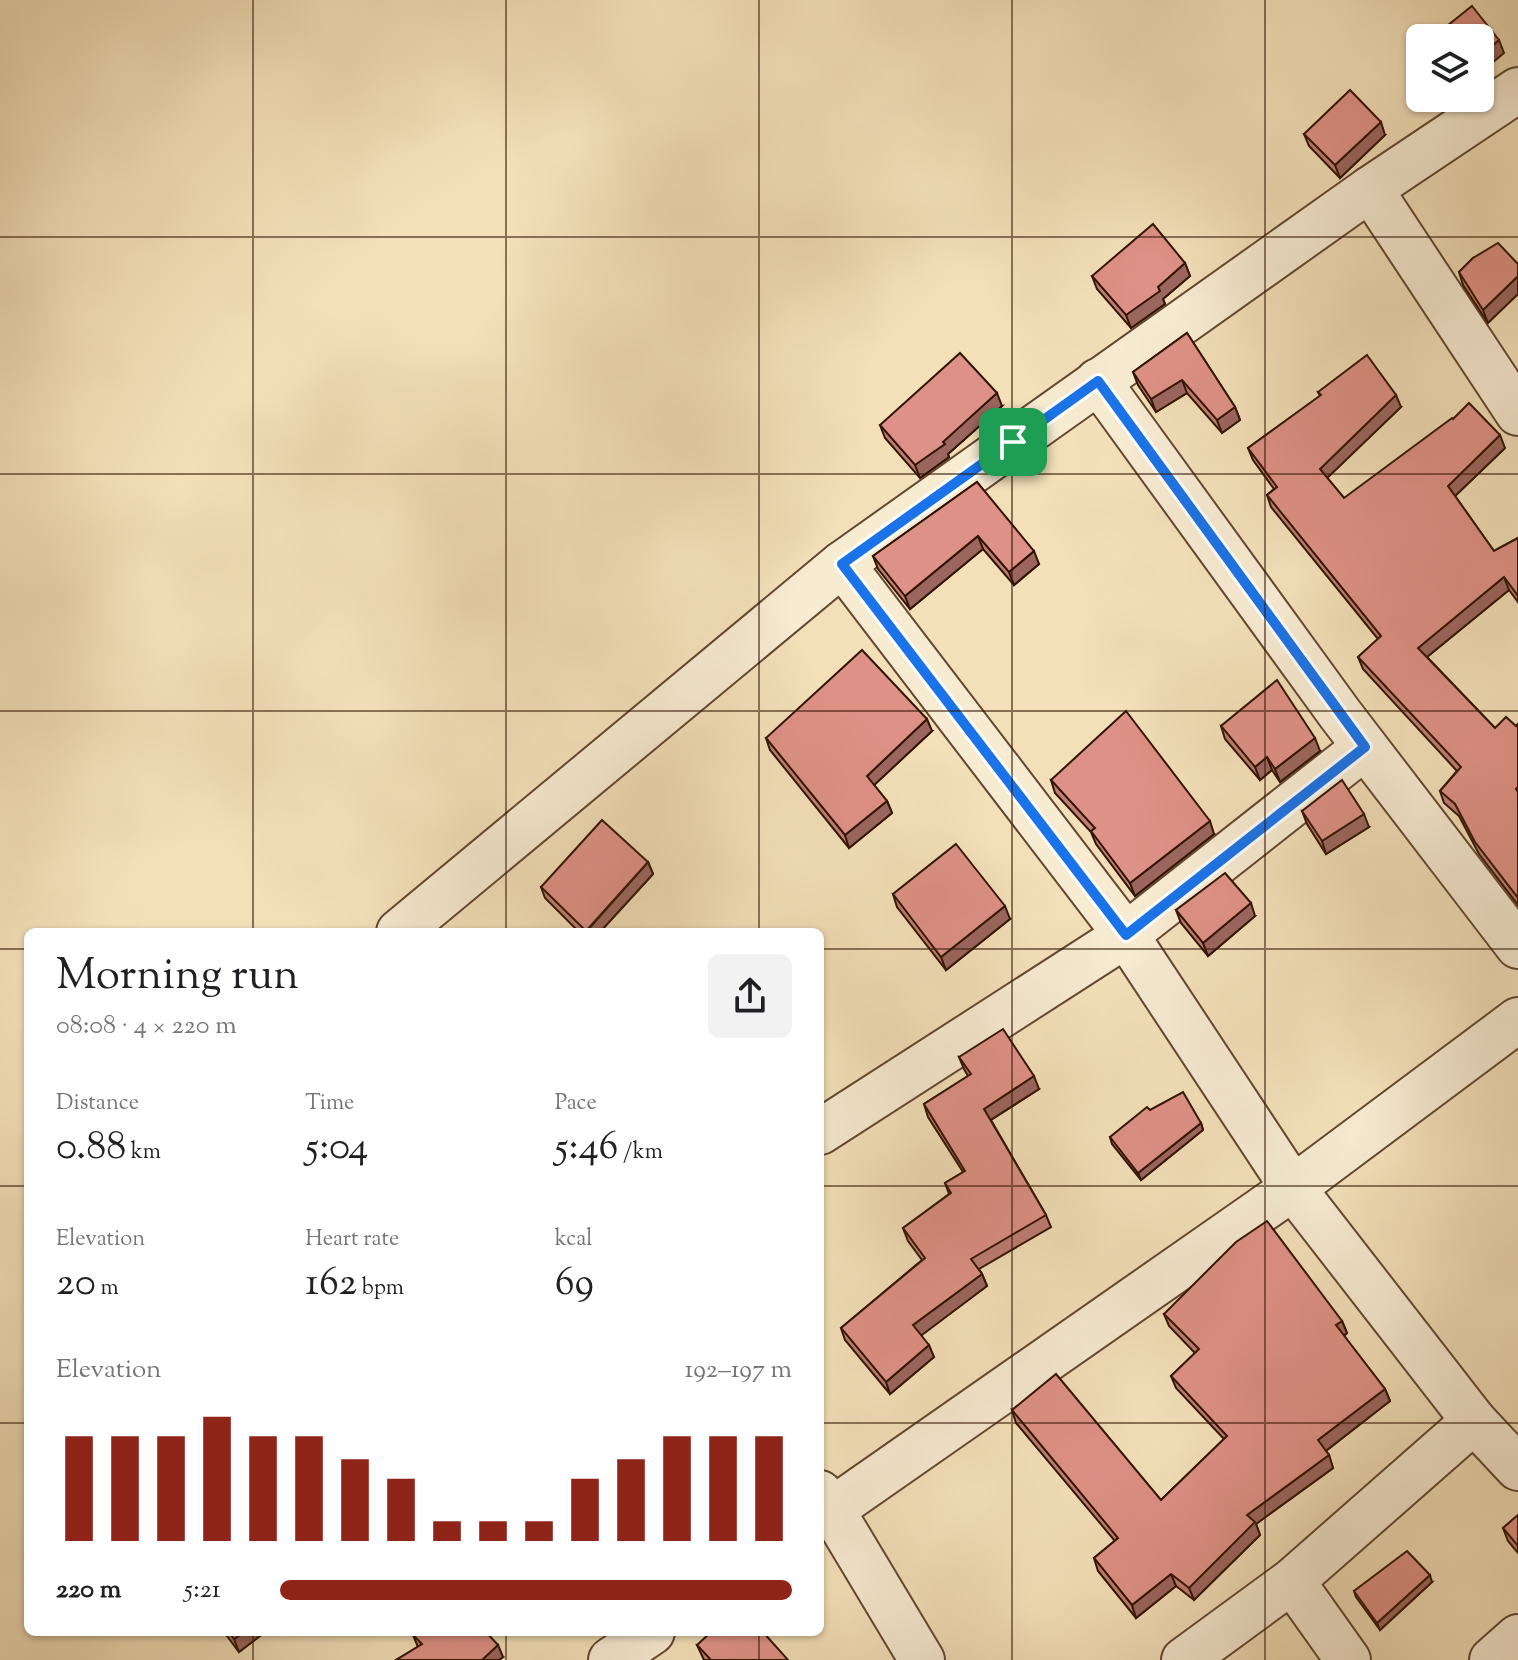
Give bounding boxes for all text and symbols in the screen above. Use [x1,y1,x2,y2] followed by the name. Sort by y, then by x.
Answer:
[1406,24,1494,112] map controls
[1406,24,1494,112] button: layers
[979,408,1047,476] pin
[991,420,1035,464] icon: arrive
[56,946,299,1009] text: Morning run
[708,954,792,1038] button: share
[56,1008,237,1045] text: 08:08 · 4 × 220 m
[56,1088,139,1120] text: Distance
[305,1088,354,1120] text: Time
[555,1088,597,1120] text: Pace
[56,1120,126,1177] text: 0.88
[305,1120,368,1177] text: 5:04
[555,1120,618,1177] text: 5:46
[126,1137,161,1169] text: km
[618,1137,663,1169] text: /km
[56,1224,145,1256] text: Elevation
[305,1224,399,1256] text: Heart rate
[555,1224,592,1256] text: kcal
[56,1256,96,1313] text: 20
[305,1256,357,1313] text: 162
[555,1256,594,1313] text: 69
[96,1273,119,1305] text: m
[357,1273,404,1305] text: bpm
[56,1352,161,1389] text: Elevation
[685,1352,792,1389] text: 192–197 m
[56,1572,121,1609] text: 220 m
[184,1572,221,1609] text: 5:21

